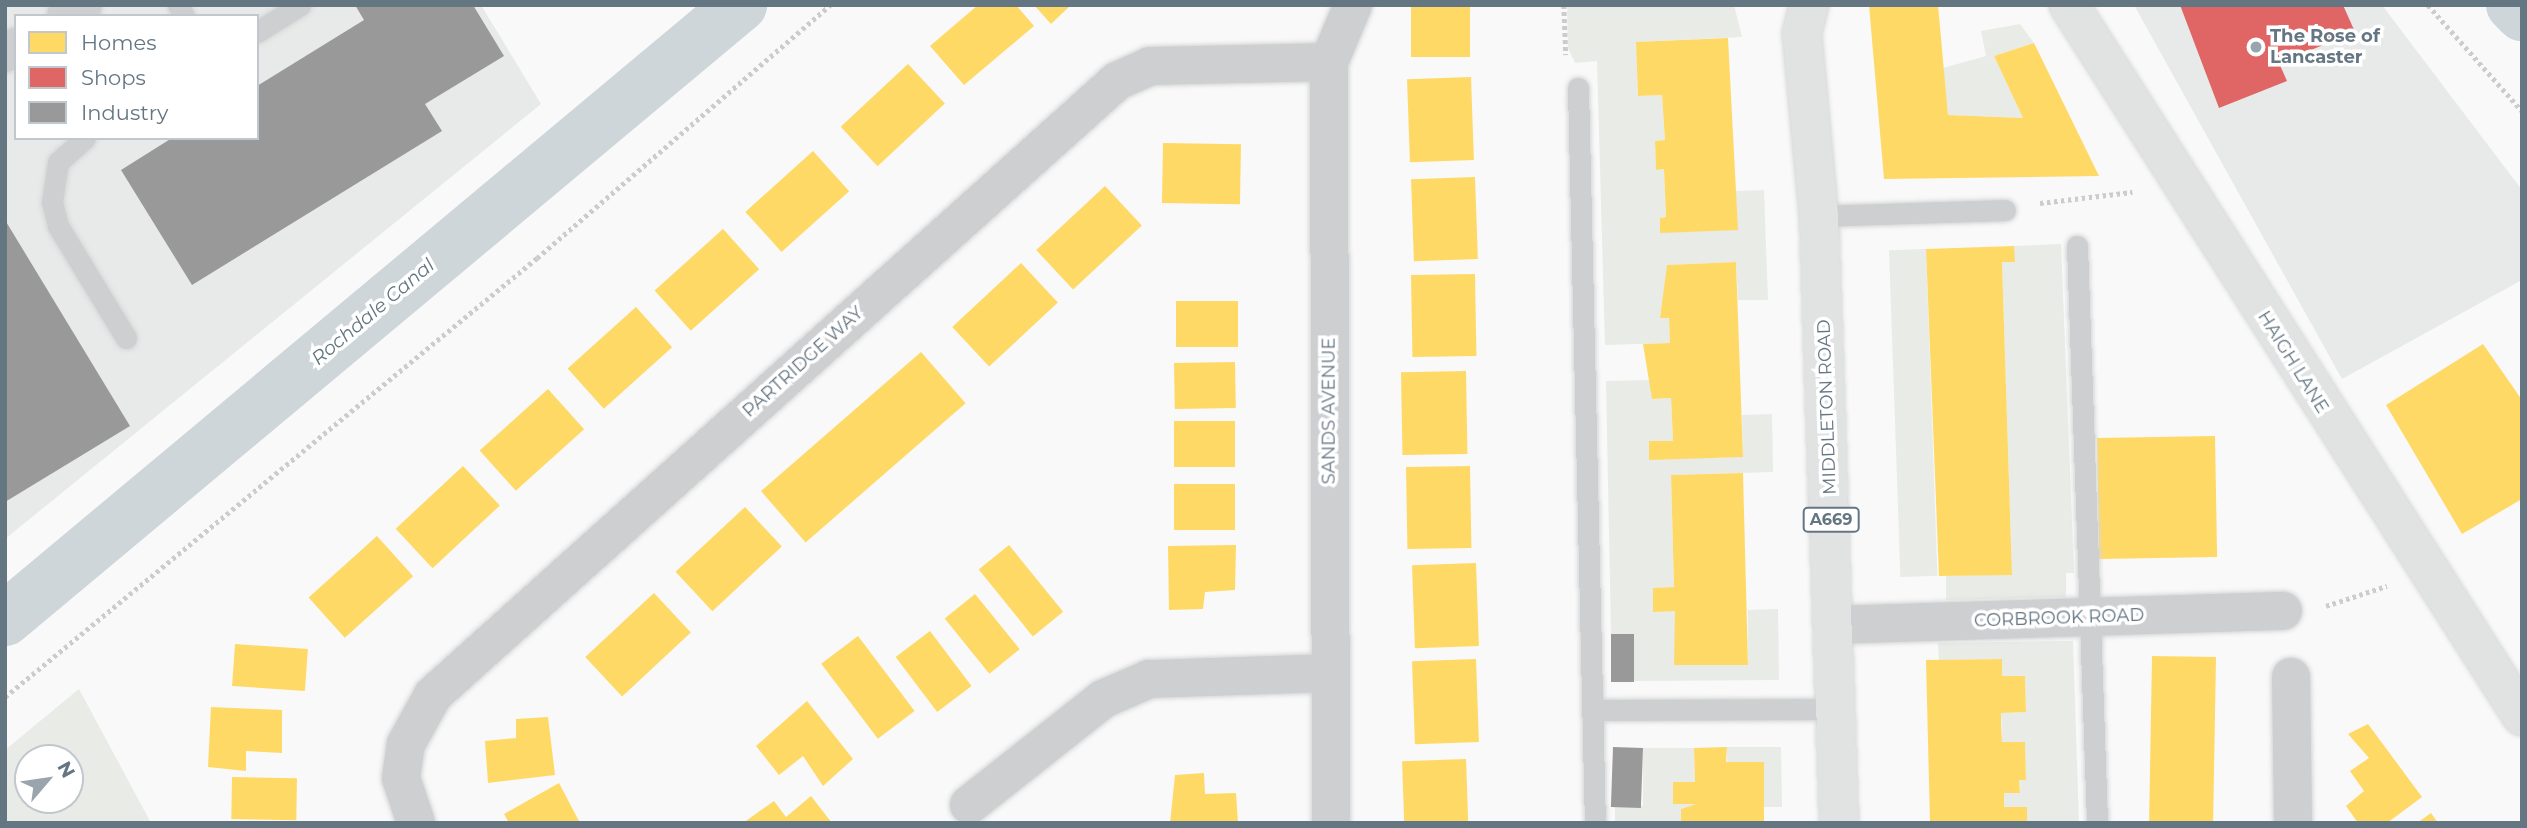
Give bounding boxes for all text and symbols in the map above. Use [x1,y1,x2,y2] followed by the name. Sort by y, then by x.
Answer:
[14,14,259,140] legend
[2270,26,2380,68] place label: The Rose of Lancaster
[81,30,156,55] text: Homes
[2248,39,2264,55] marker: The Rose of Lancaster
[81,65,146,90] text: Shops
[81,100,168,125] text: Industry
[307,254,439,370] water label: Rochdale Canal
[738,302,868,422] street label: PARTRIDGE WAY
[2253,307,2333,417] street label: HAIGH LANE
[1813,319,1841,495] street label: MIDDLETON ROAD
[1318,338,1340,484] street label: SANDS AVENUE
[1801,508,1861,533] road number: A669
[1974,604,2144,632] street label: CORBROOK ROAD
[14,744,84,814] north arrow
[52,757,80,782] text: N

